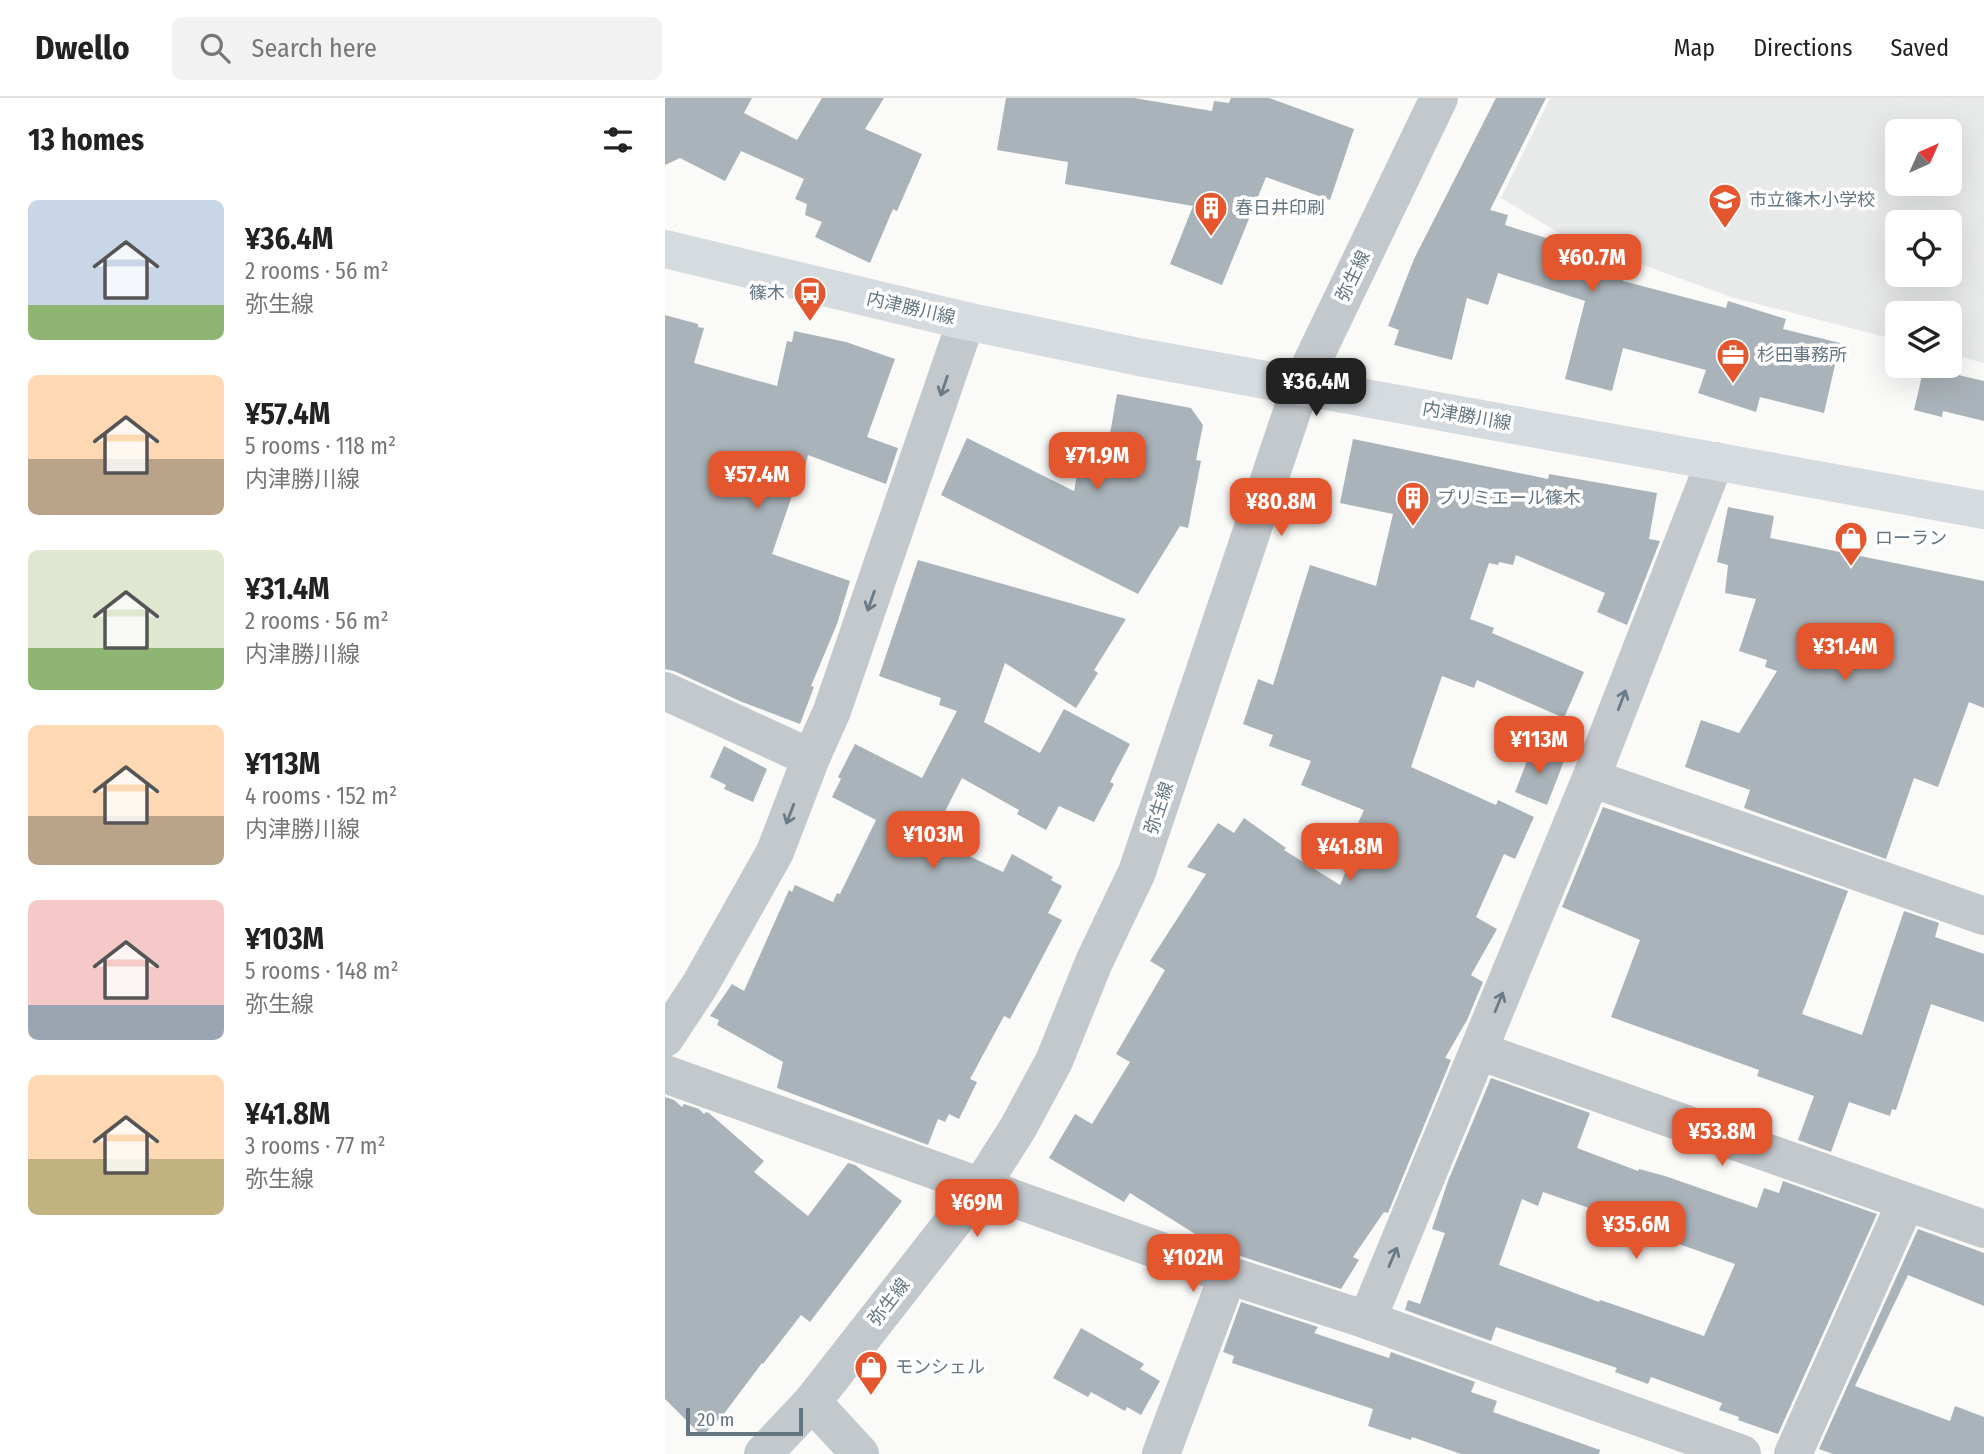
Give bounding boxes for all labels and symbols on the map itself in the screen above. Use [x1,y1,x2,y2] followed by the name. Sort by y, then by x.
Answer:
[1885,119,1962,196] north arrow
[1706,181,1744,230] school or university icon: 市立篠木小学校
[1192,189,1230,238] building icon: 春日井印刷
[1749,189,1875,211] place label: 市立篠木小学校
[1235,197,1325,219] place label: 春日井印刷
[1535,234,1649,294] pin: ¥60.7M
[1331,247,1375,305] street label: 弥生線
[791,274,829,323] bus stop icon: 篠木
[749,282,785,304] place label: 篠木
[865,287,957,329] street label: 内津勝川線
[1714,336,1752,385] office icon: 杉田事務所
[1757,344,1847,366] place label: 杉田事務所
[1259,358,1373,418] pin: ¥36.4M
[937,374,949,396] one-way arrow
[1421,397,1513,435] street label: 内津勝川線
[1040,432,1154,492] pin: ¥71.9M
[700,452,814,511] pin: ¥57.4M
[1224,478,1338,538] pin: ¥80.8M
[1394,479,1432,528] building icon: プリミエール篠木
[1437,487,1581,509] place label: プリミエール篠木
[1832,519,1870,568] shop icon: ローラン
[1875,527,1947,549] place label: ローラン
[864,590,876,612] one-way arrow
[1788,624,1902,683] pin: ¥31.4M
[1616,690,1629,712] one-way arrow
[1490,716,1588,776] pin: ¥113M
[1140,779,1178,837] street label: 弥生線
[783,802,795,824] one-way arrow
[884,812,982,871] pin: ¥103M
[1293,824,1407,883] pin: ¥41.8M
[1494,992,1507,1013] one-way arrow
[1665,1108,1779,1168] pin: ¥53.8M
[936,1180,1018,1239] pin: ¥69M
[1579,1202,1693,1261] pin: ¥35.6M
[1144,1234,1242,1294] pin: ¥102M
[1388,1247,1401,1269] one-way arrow
[864,1274,914,1330] street label: 弥生線
[852,1348,890,1397] shop icon: モンシェル
[895,1356,985,1378] place label: モンシェル
[686,1405,803,1437] scale bar

